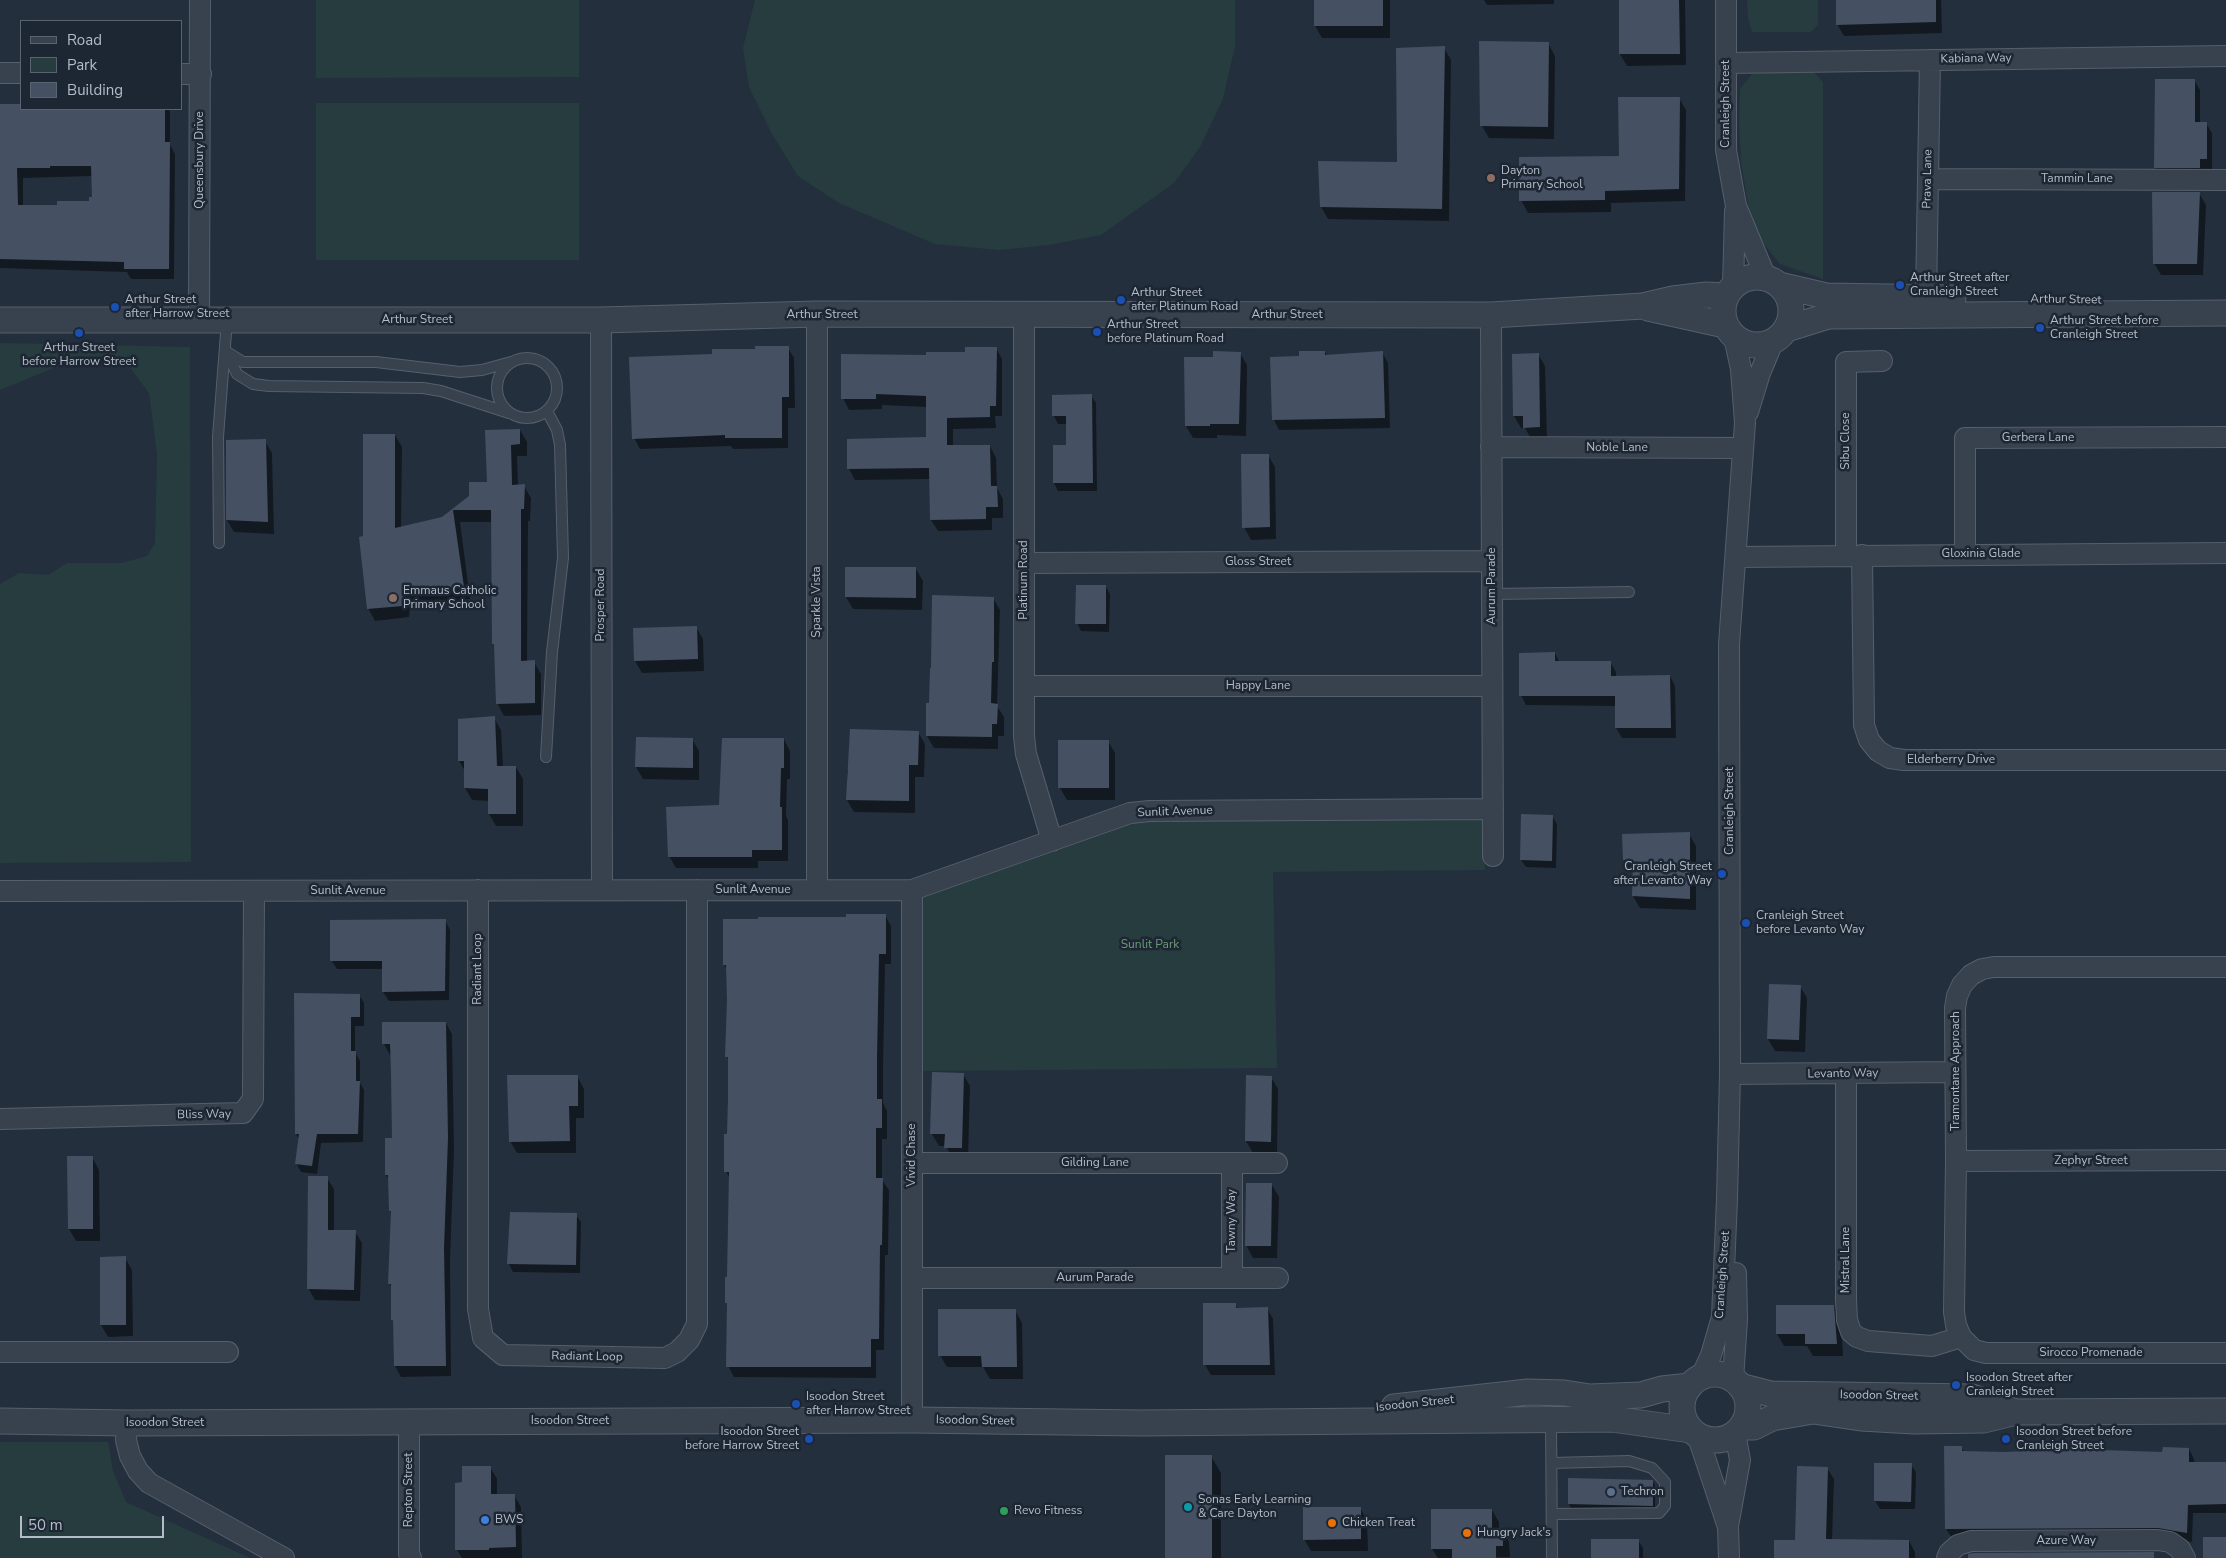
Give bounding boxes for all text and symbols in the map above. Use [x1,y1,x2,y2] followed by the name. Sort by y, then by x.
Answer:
[20,20,182,110] legend
[67,30,102,50] text: Road
[1940,51,2012,67] street label: Kabiana Way
[67,55,97,75] text: Park
[1719,60,1733,148] street label: Cranleigh Street
[67,80,123,100] text: Building
[193,111,207,209] street label: Queensbury Drive
[1920,149,1936,209] street label: Prava Lane
[1501,164,1583,192] place label: Dayton Primary School
[1485,172,1497,184] marker: Dayton Primary School
[2041,172,2113,186] street label: Tammin Lane
[1910,271,2009,299] place label: Arthur Street after Cranleigh Street
[1894,279,1906,291] marker: Arthur Street after Cranleigh Street
[1131,286,1238,314] place label: Arthur Street after Platinum Road
[2030,292,2102,308] street label: Arthur Street
[125,293,229,321] place label: Arthur Street after Harrow Street
[1115,294,1127,306] marker: Arthur Street after Platinum Road
[109,301,121,313] marker: Arthur Street after Harrow Street
[786,308,858,322] street label: Arthur Street
[1251,308,1323,322] street label: Arthur Street
[381,313,453,327] street label: Arthur Street
[2050,314,2159,342] place label: Arthur Street before Cranleigh Street
[1107,318,1224,346] place label: Arthur Street before Platinum Road
[2034,322,2046,334] marker: Arthur Street before Cranleigh Street
[1091,326,1103,338] marker: Arthur Street before Platinum Road
[73,327,85,339] marker: Arthur Street before Harrow Street
[22,341,136,369] place label: Arthur Street before Harrow Street
[1839,412,1853,470] street label: Sibu Close
[2002,431,2074,445] street label: Gerbera Lane
[1586,441,1648,455] street label: Noble Lane
[1017,540,1031,620] street label: Platinum Road
[1485,547,1499,625] street label: Aurum Parade
[1942,547,2020,561] street label: Gloxinia Glade
[1225,555,1291,569] street label: Gloss Street
[810,566,824,638] street label: Sparkle Vista
[594,569,608,641] street label: Prosper Road
[403,584,496,612] place label: Emmaus Catholic Primary School
[387,592,399,604] marker: Emmaus Catholic Primary School
[1226,679,1290,693] street label: Happy Lane
[1907,753,1995,767] street label: Elderberry Drive
[1723,767,1737,855] street label: Cranleigh Street
[1137,803,1213,821] street label: Sunlit Avenue
[1613,860,1712,888] place label: Cranleigh Street after Levanto Way
[1716,868,1728,880] marker: Cranleigh Street after Levanto Way
[715,883,791,897] street label: Sunlit Avenue
[310,884,386,898] street label: Sunlit Avenue
[1756,909,1864,937] place label: Cranleigh Street before Levanto Way
[1740,917,1752,929] marker: Cranleigh Street before Levanto Way
[471,933,485,1005] street label: Radiant Loop
[1121,938,1179,952] park label: Sunlit Park
[1949,1011,1963,1131] street label: Tramontane Approach
[1807,1066,1879,1082] street label: Levanto Way
[177,1107,231,1123] street label: Bliss Way
[905,1123,919,1187] street label: Vivid Chase
[2054,1154,2128,1168] street label: Zephyr Street
[1061,1156,1129,1170] street label: Gilding Lane
[1225,1189,1239,1253] street label: Tawny Way
[1839,1227,1853,1293] street label: Mistral Lane
[1713,1231,1733,1319] street label: Cranleigh Street
[1056,1271,1134,1285] street label: Aurum Parade
[2039,1346,2143,1360] street label: Sirocco Promenade
[551,1349,623,1365] street label: Radiant Loop
[1966,1371,2072,1399] place label: Isoodon Street after Cranleigh Street
[1950,1379,1962,1391] marker: Isoodon Street after Cranleigh Street
[1840,1388,1918,1404] street label: Isoodon Street
[806,1390,910,1418] place label: Isoodon Street after Harrow Street
[1375,1393,1455,1415] street label: Isoodon Street
[790,1398,802,1410] marker: Isoodon Street after Harrow Street
[936,1413,1014,1429] street label: Isoodon Street
[531,1414,609,1428] street label: Isoodon Street
[126,1416,204,1430] street label: Isoodon Street
[685,1425,799,1453] place label: Isoodon Street before Harrow Street
[2016,1425,2132,1453] place label: Isoodon Street before Cranleigh Street
[803,1433,815,1445] marker: Isoodon Street before Harrow Street
[2000,1433,2012,1445] marker: Isoodon Street before Cranleigh Street
[402,1453,416,1527] street label: Repton Street
[1621,1485,1664,1499] place label: Techron
[1605,1486,1617,1498] marker: Techron
[1198,1493,1311,1521] place label: Sonas Early Learning & Care Dayton
[1182,1501,1194,1513] marker: Sonas Early Learning & Care Dayton
[1014,1504,1082,1518] place label: Revo Fitness
[998,1505,1010,1517] marker: Revo Fitness
[22,1506,166,1538] scale bar
[495,1513,523,1527] place label: BWS
[479,1514,491,1526] marker: BWS
[28,1515,63,1535] text: 50 m
[1342,1516,1415,1530] place label: Chicken Treat
[1326,1517,1338,1529] marker: Chicken Treat
[1477,1526,1551,1540] place label: Hungry Jack's
[1461,1527,1473,1539] marker: Hungry Jack's
[2036,1534,2096,1548] street label: Azure Way

